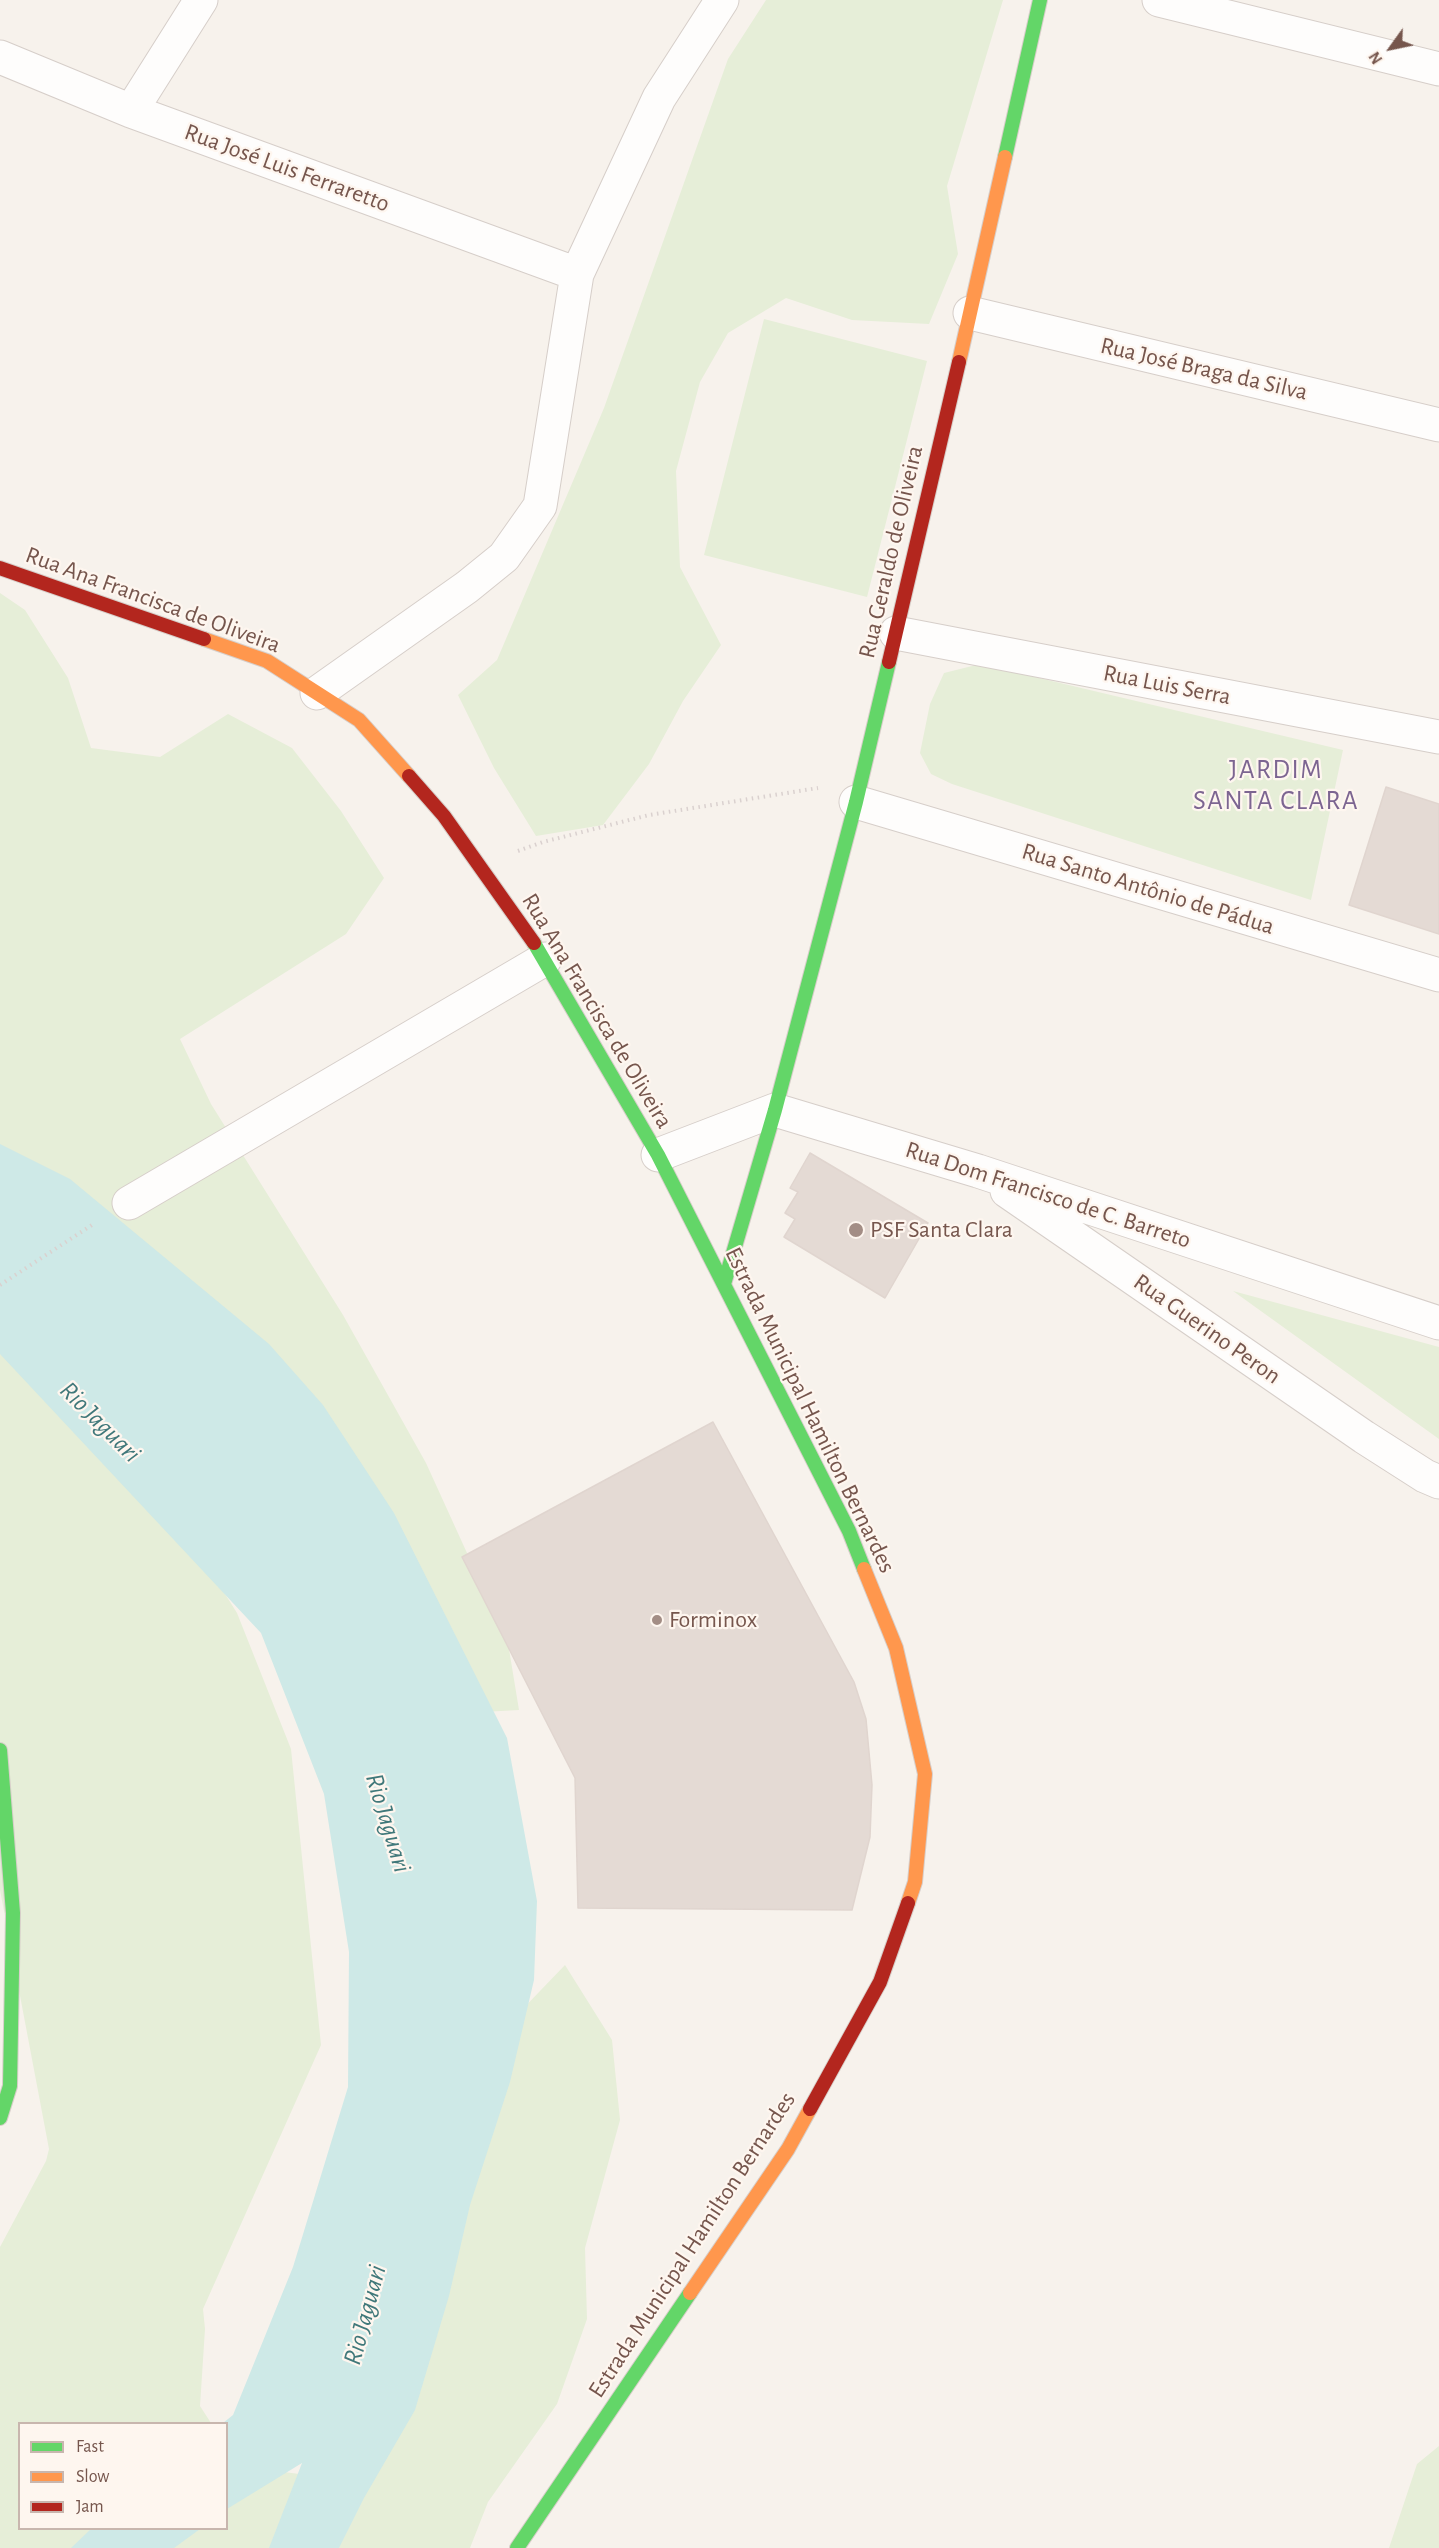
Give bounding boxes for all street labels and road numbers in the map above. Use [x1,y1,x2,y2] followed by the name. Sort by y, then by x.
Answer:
[181,118,393,218] street label: Rua José Luis Ferraretto
[1098,331,1310,407] street label: Rua José Braga da Silva
[853,443,929,661] street label: Rua Geraldo de Oliveira
[22,540,284,660] street label: Rua Ana Francisca de Oliveira
[1101,659,1233,711] street label: Rua Luis Serra
[1018,837,1278,941] street label: Rua Santo Antônio de Pádua
[515,888,679,1134] street label: Rua Ana Francisca de Oliveira
[902,1135,1194,1255] street label: Rua Dom Francisco de C. Barreto
[718,1242,902,1578] street label: Estrada Municipal Hamilton Bernardes
[1128,1268,1286,1390] street label: Rua Guerino Peron
[582,2087,802,2403] street label: Estrada Municipal Hamilton Bernardes

